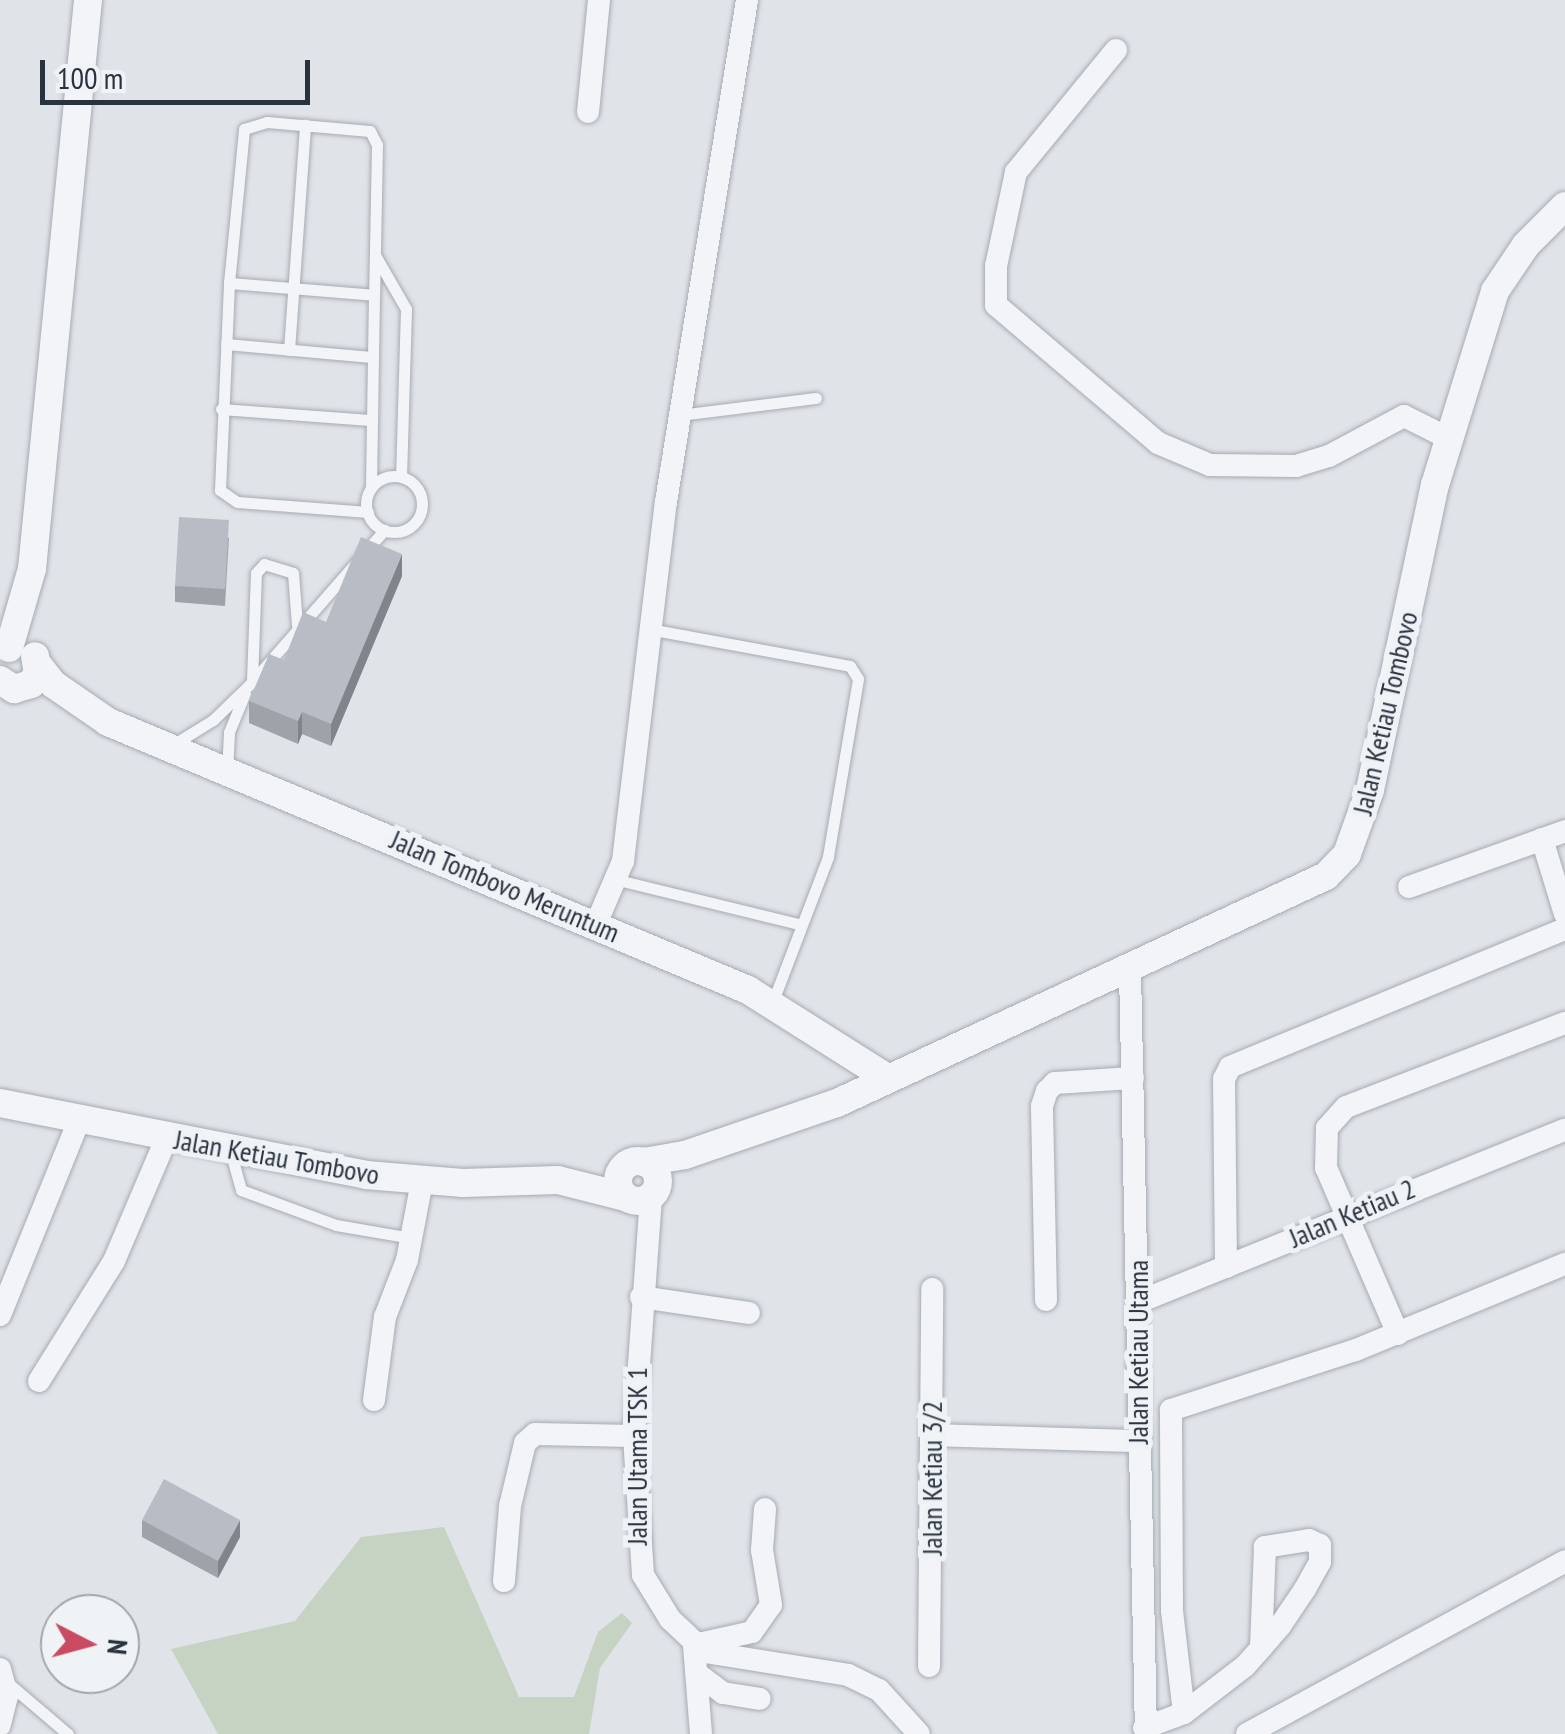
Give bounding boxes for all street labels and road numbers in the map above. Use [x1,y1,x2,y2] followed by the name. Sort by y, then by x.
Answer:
[1345,608,1425,818] street label: Jalan Ketiau Tombovo
[385,822,625,950] street label: Jalan Tombovo Meruntum
[172,1122,382,1192] street label: Jalan Ketiau Tombovo
[1284,1171,1420,1255] street label: Jalan Ketiau 2
[1121,1260,1155,1444] street label: Jalan Ketiau Utama
[620,1366,654,1546] street label: Jalan Utama TSK 1
[915,1401,949,1555] street label: Jalan Ketiau 3/2

